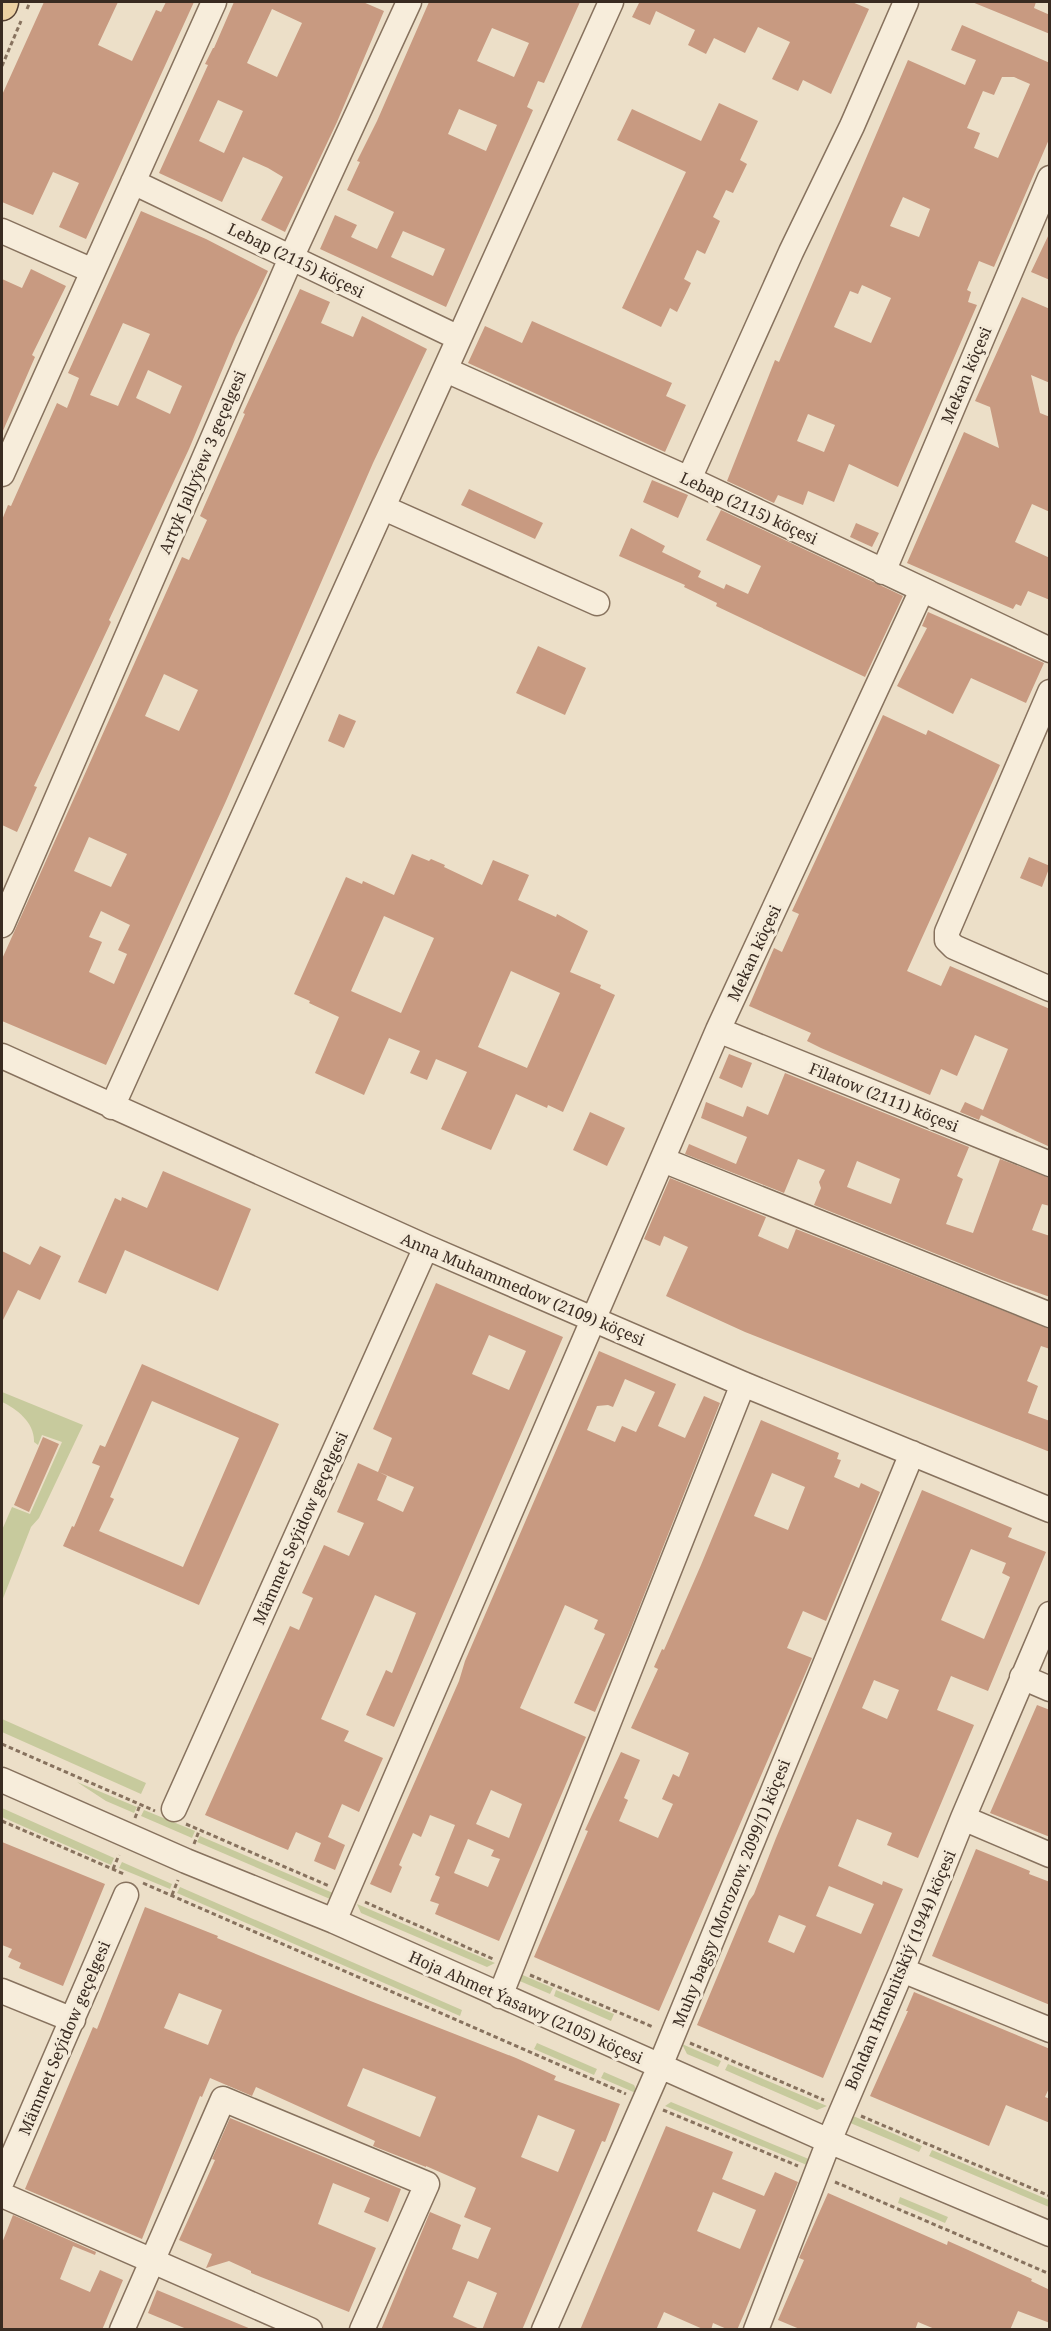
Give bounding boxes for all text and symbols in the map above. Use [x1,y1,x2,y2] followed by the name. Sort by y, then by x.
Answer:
[224,217,368,303] street label: Lebap (2115) köçesi
[936,323,996,427] street label: Mekan köçesi
[153,367,251,557] street label: Artyk Jallyýew 3 geçelgesi
[677,466,821,550] street label: Lebap (2115) köçesi
[722,901,786,1005] street label: Mekan köçesi
[806,1057,962,1137] street label: Filatow (2111) köçesi
[398,1227,648,1351] street label: Anna Muhammedow (2109) köçesi
[247,1428,353,1628] street label: Mämmet Seýidow geçelgesi
[667,1756,795,2030] street label: Muhy bagşy (Morozow, 2099/1) köçesi
[839,1847,961,2093] street label: Bohdan Hmelnitskiý (1944) köçesi
[13,1937,115,2139] street label: Mämmet Seýidow geçelgesi
[405,1945,647,2069] street label: Hoja Ahmet Ýasawy (2105) köçesi

